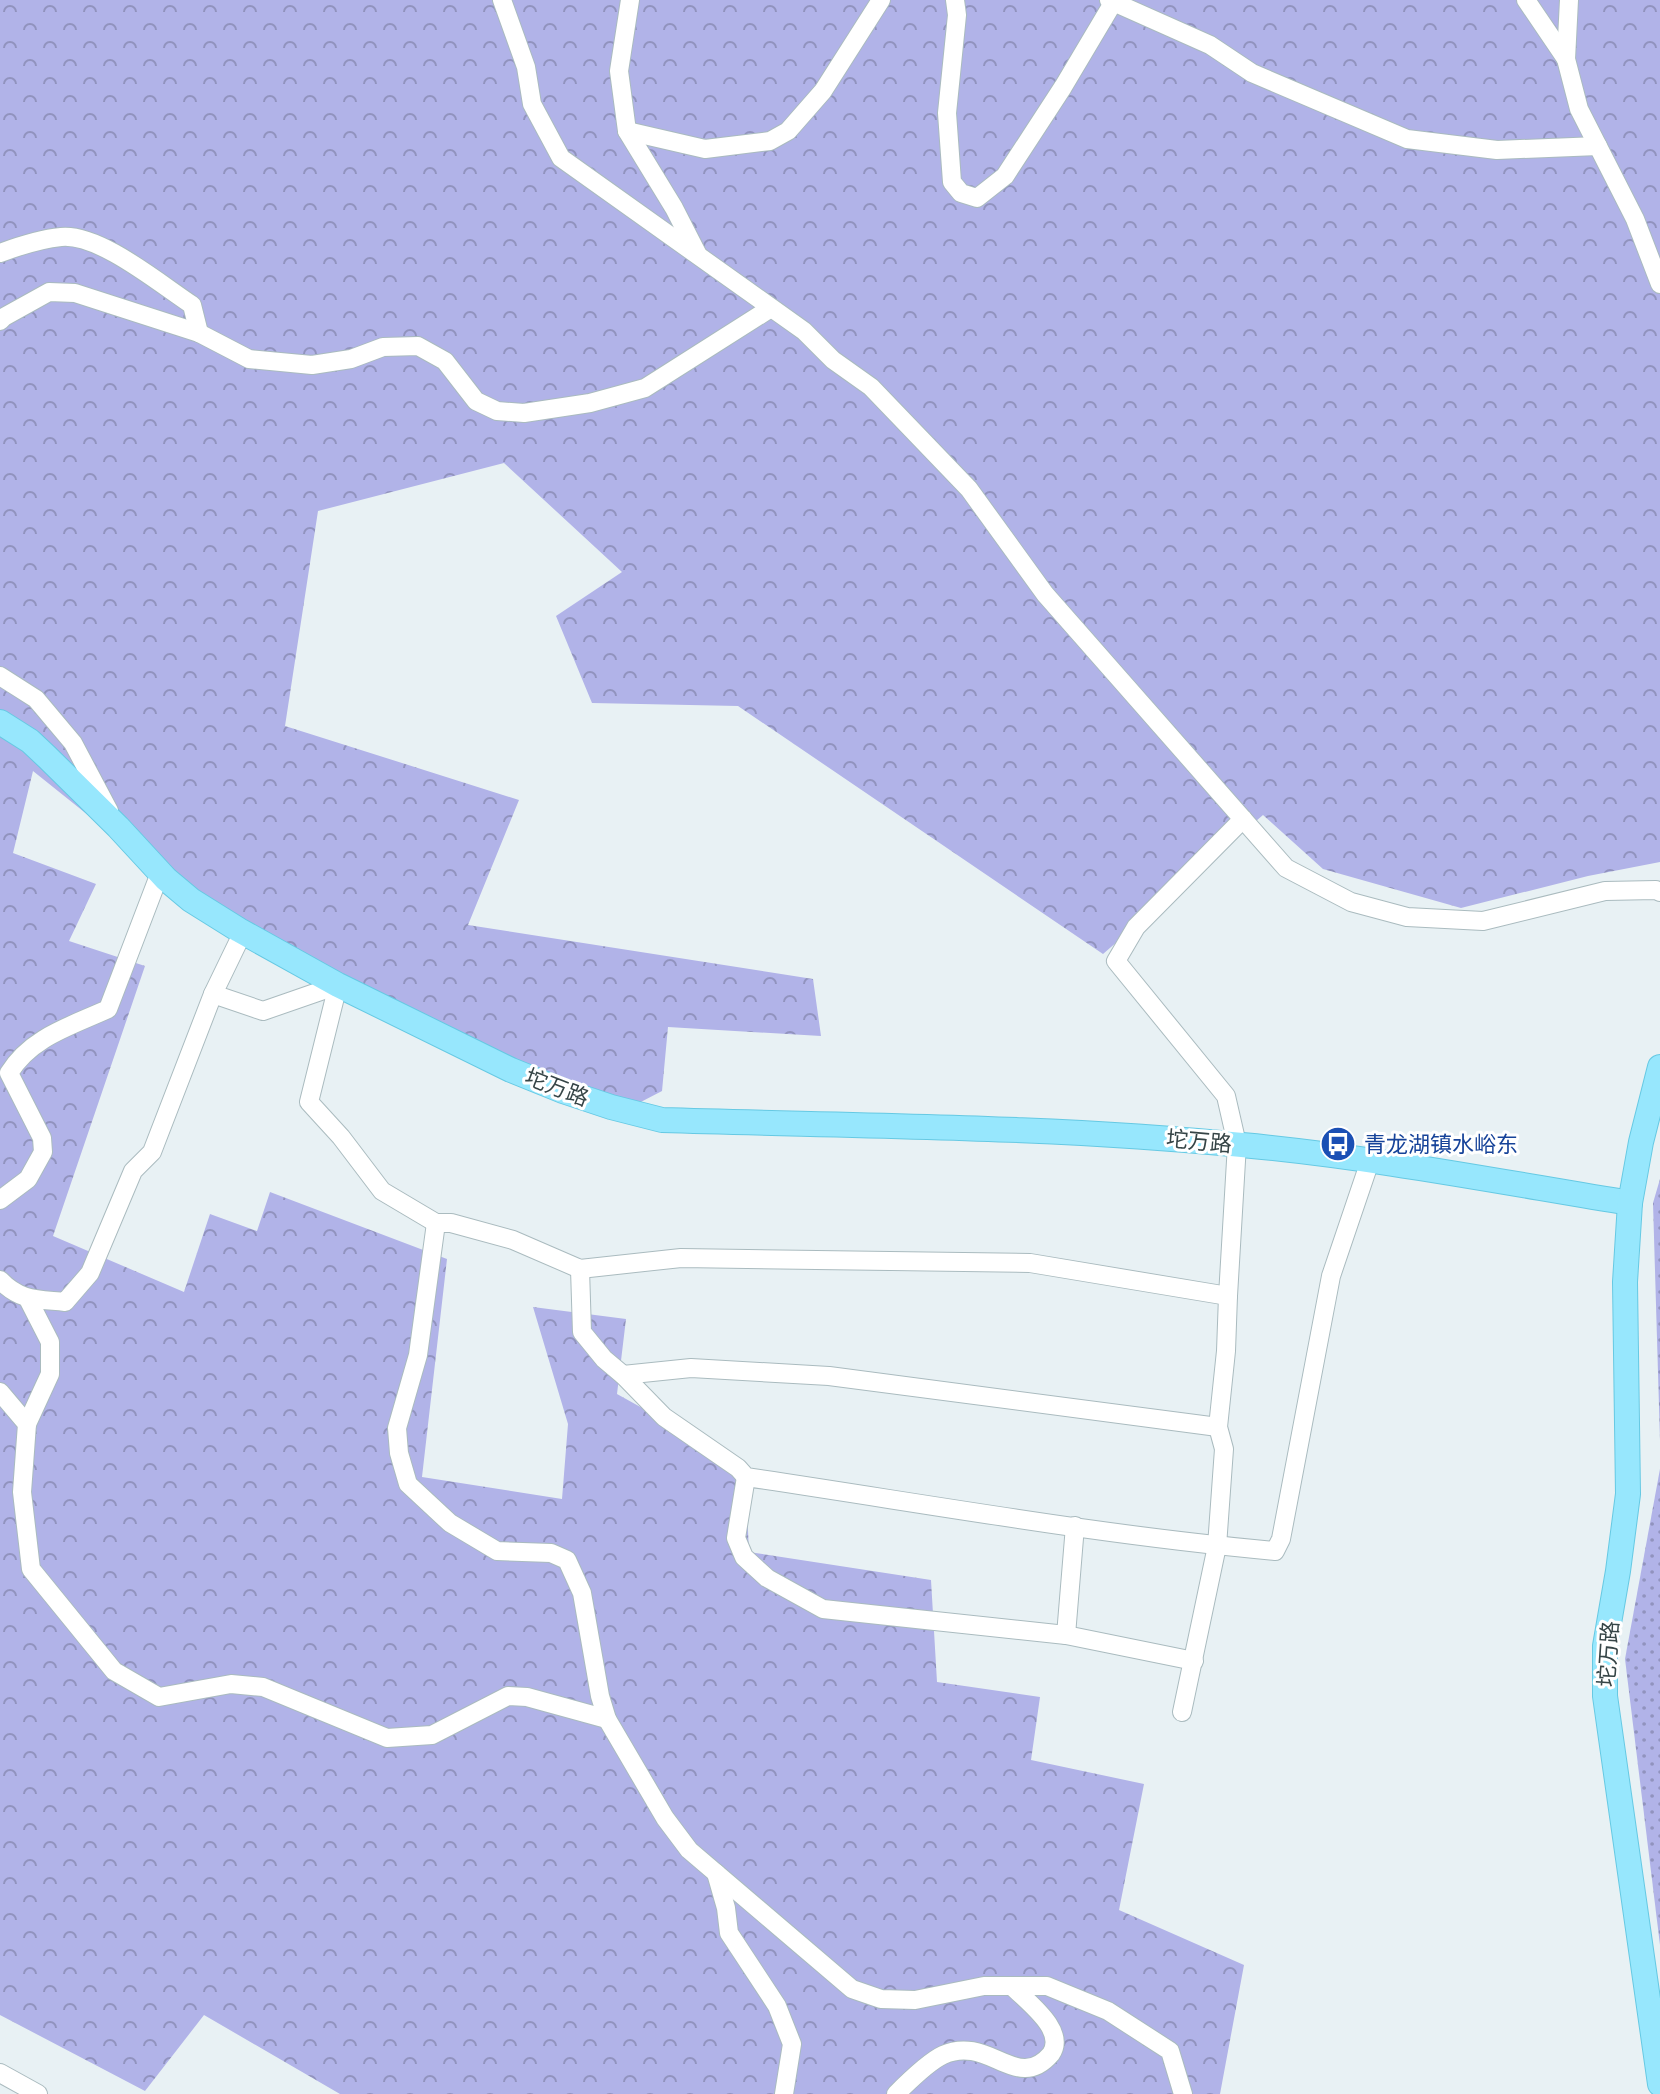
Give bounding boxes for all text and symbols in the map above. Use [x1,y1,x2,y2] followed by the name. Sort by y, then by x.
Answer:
[522,1063,592,1110] street label: 坨万路
[1165,1125,1233,1156] street label: 坨万路
[1319,1125,1357,1163] bus stop icon: 青龙湖镇水峪东
[1364,1131,1518,1156] place label: 青龙湖镇水峪东
[1593,1620,1622,1688] street label: 坨万路

